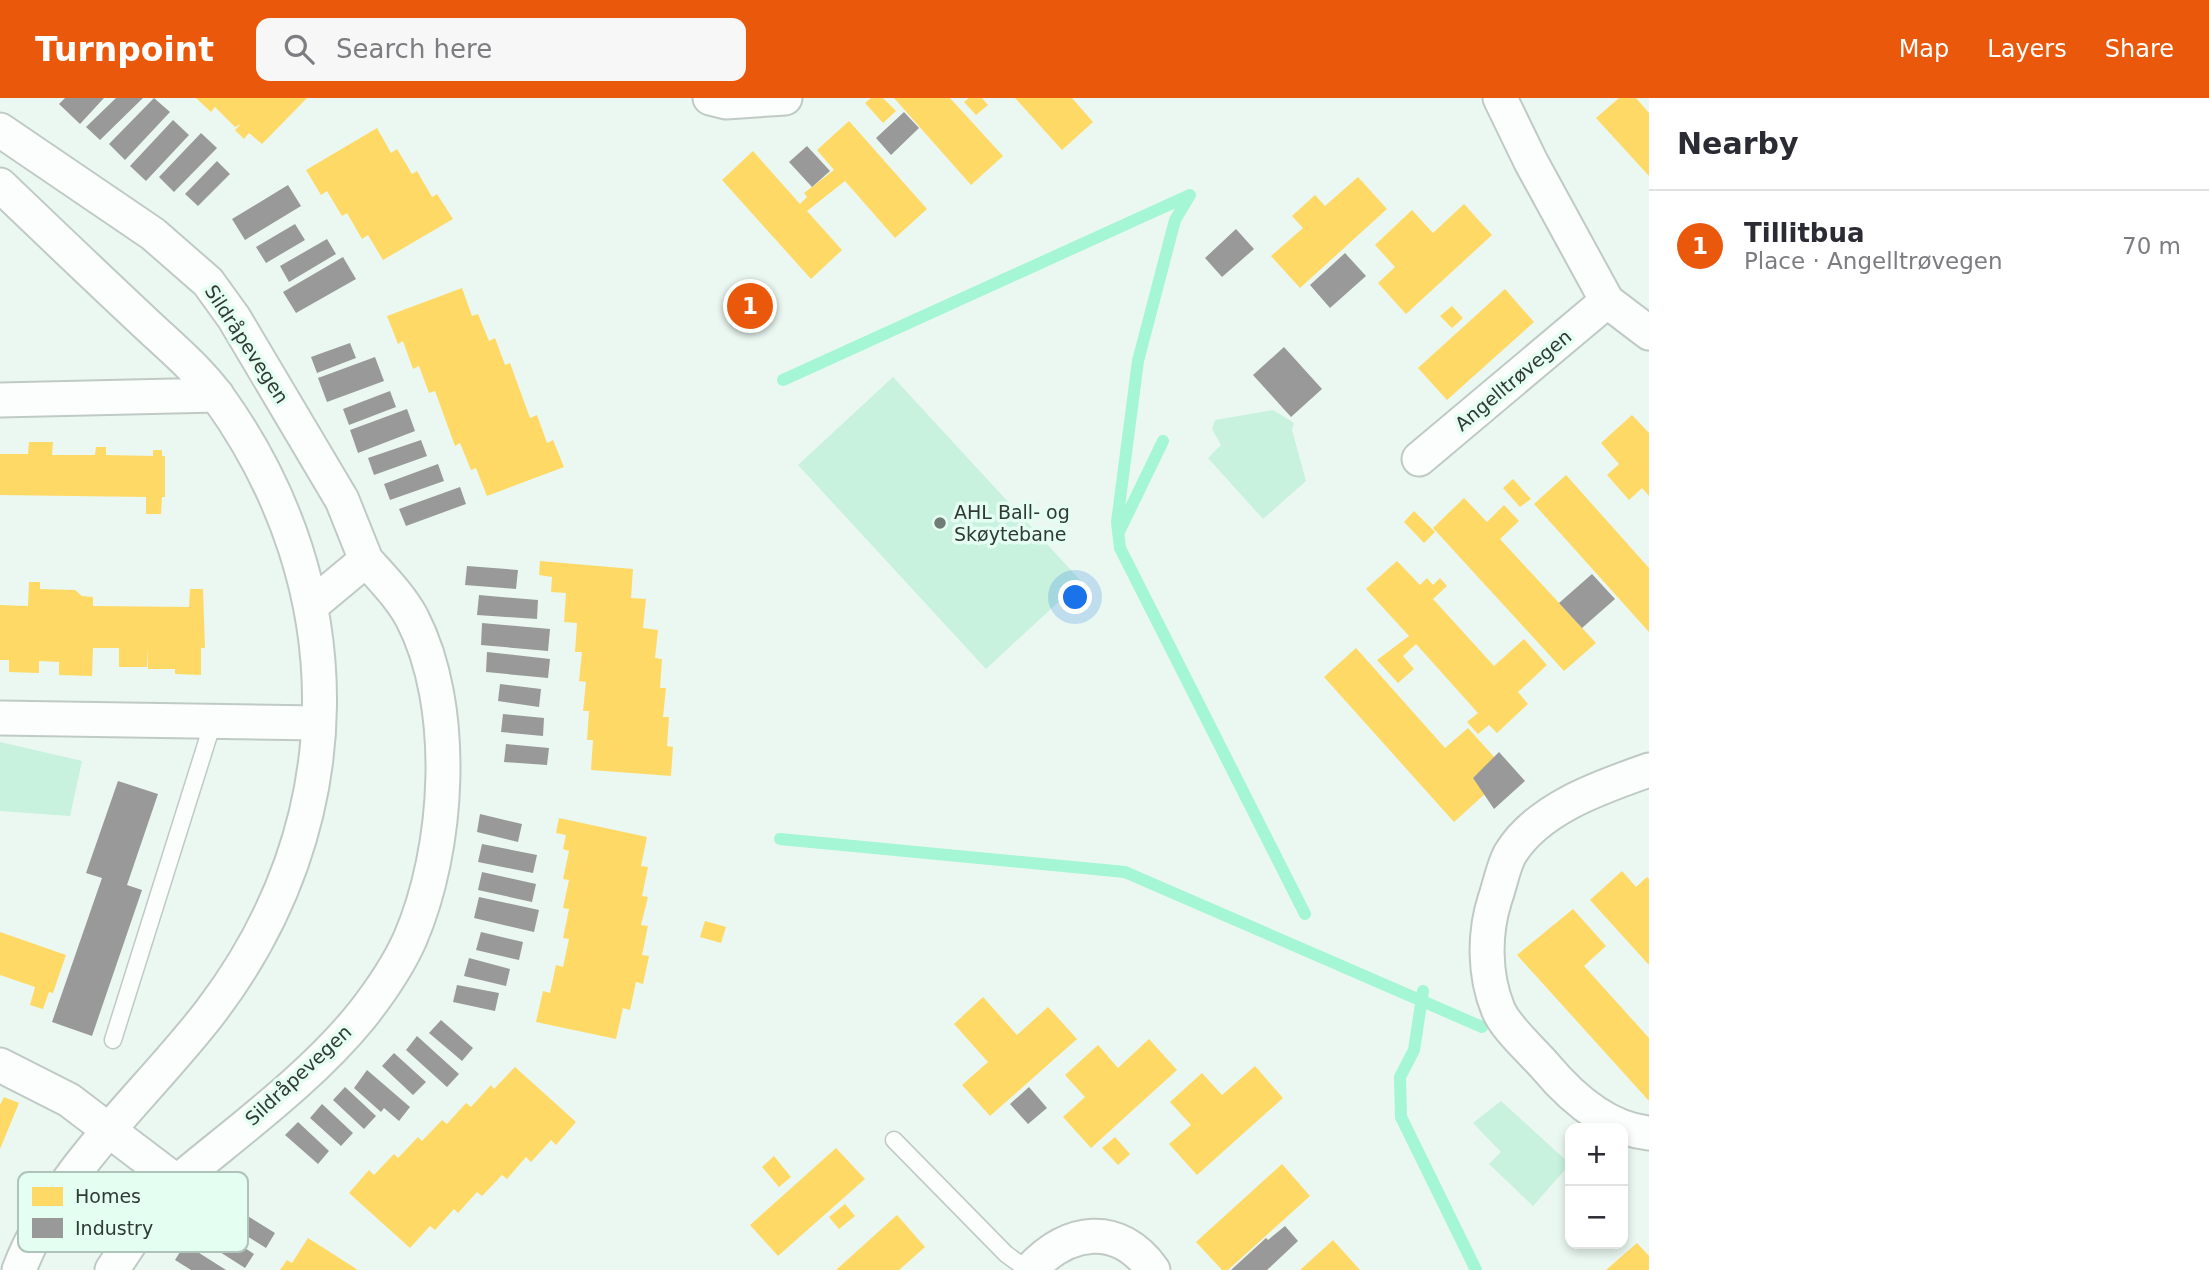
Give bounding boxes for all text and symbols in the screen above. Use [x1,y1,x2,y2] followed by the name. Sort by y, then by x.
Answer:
[256,18,746,81] search box
[35,30,214,69] text: Turnpoint
[280,30,318,68] icon: search
[336,34,492,64] text: Search here
[1899,35,1949,63] text: Map
[1987,35,2067,63] text: Layers
[2105,35,2174,63] text: Share
[1677,126,1799,161] text: Nearby
[1744,218,1864,248] text: Tillitbua
[1692,233,1708,259] text: 1
[2122,233,2181,259] text: 70 m
[1744,248,2003,274] text: Place · Angelltrøvegen
[727,280,773,332] pin: 1
[201,281,293,407] street label: Sildråpevegen
[1450,325,1576,435] street label: Angelltrøvegen
[954,501,1070,545] place label: AHL Ball- og Skøytebane
[932,515,948,531] marker: AHL Ball- og Skøytebane
[1058,580,1092,614] your location
[241,1020,355,1130] street label: Sildråpevegen
[1565,1123,1628,1249] map controls
[1565,1123,1628,1186] button: +
[18,1172,248,1252] legend
[75,1185,141,1207] text: Homes
[1565,1186,1628,1249] button: −
[75,1217,153,1239] text: Industry

